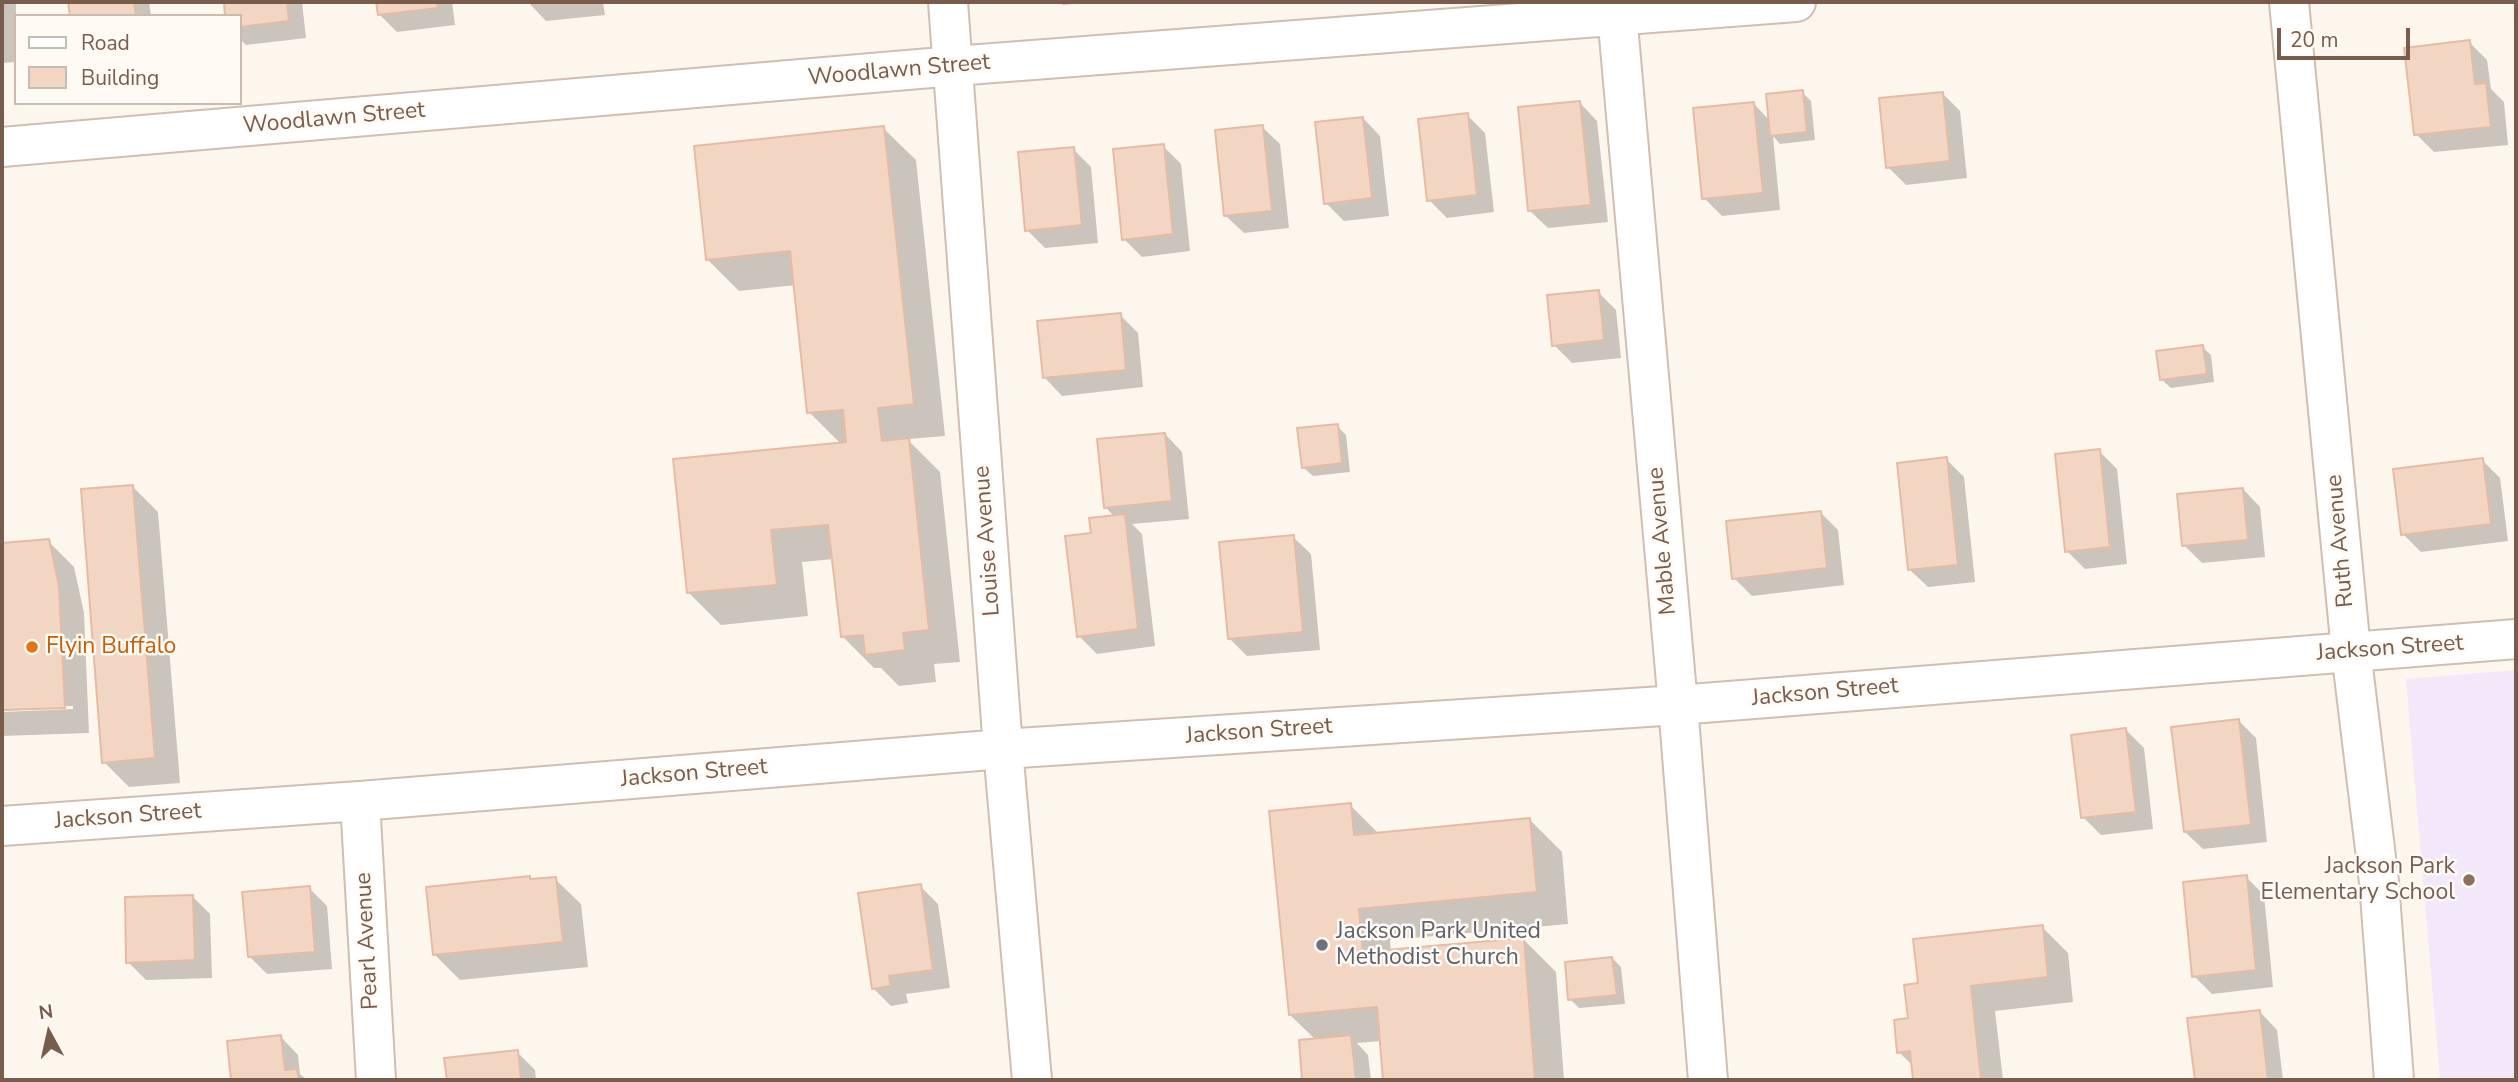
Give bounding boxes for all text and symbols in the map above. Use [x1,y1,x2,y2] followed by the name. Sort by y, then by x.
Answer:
[14,14,242,105] legend
[2280,14,2413,58] scale bar
[2290,26,2339,54] text: 20 m
[81,29,130,57] text: Road
[807,49,991,93] street label: Woodlawn Street
[81,64,159,92] text: Building
[242,97,426,141] street label: Woodlawn Street
[969,465,1007,617] street label: Louise Avenue
[1643,466,1683,616] street label: Mable Avenue
[2321,473,2361,609] street label: Ruth Avenue
[2316,630,2464,668] street label: Jackson Street
[46,633,176,661] place label: Flyin Buffalo
[24,639,40,655] marker: Flyin Buffalo
[1750,673,1900,713] street label: Jackson Street
[1185,713,1333,751] street label: Jackson Street
[619,754,769,794] street label: Jackson Street
[54,798,202,836] street label: Jackson Street
[2261,853,2455,907] place label: Jackson Park Elementary School
[351,872,385,1010] street label: Pearl Avenue
[2461,872,2477,888] marker: Jackson Park Elementary School
[1336,918,1541,972] place label: Jackson Park United Methodist Church
[1314,937,1330,953] marker: Jackson Park United Methodist Church
[14,998,84,1068] north arrow
[37,998,55,1026] text: N

